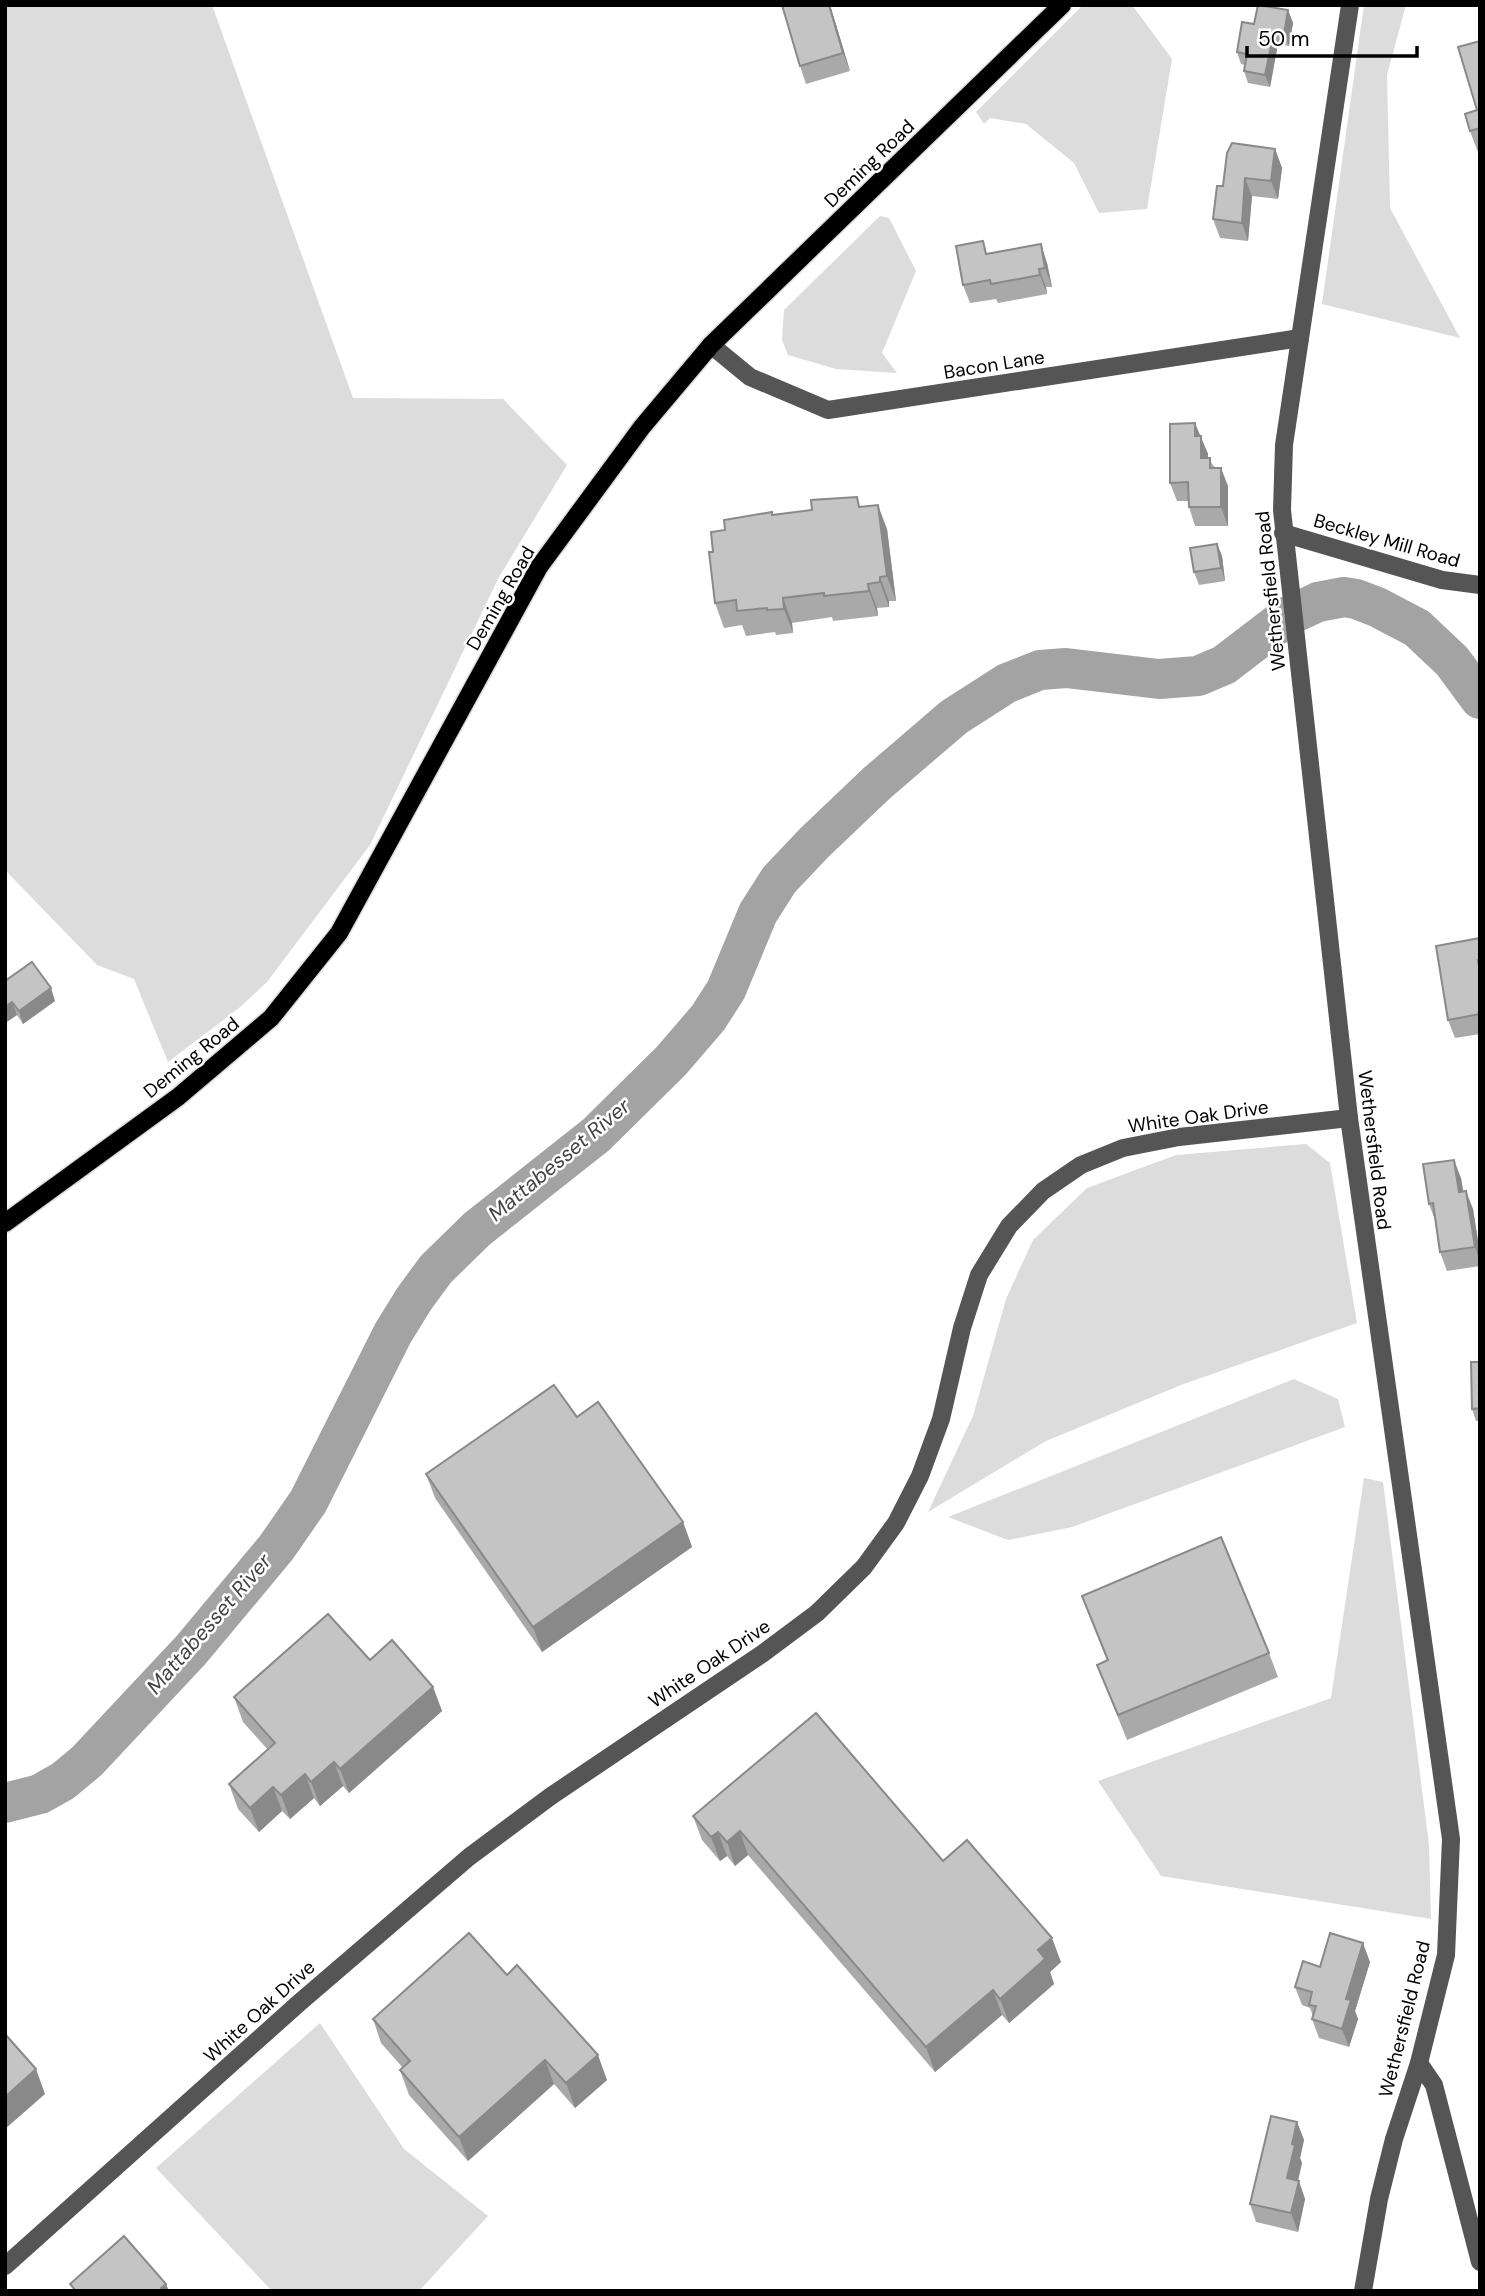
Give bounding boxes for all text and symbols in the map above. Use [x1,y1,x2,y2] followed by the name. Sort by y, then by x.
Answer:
[1247,14,1417,58] scale bar
[1258,25,1309,53] text: 50 m
[819,114,920,213] street label: Deming Road
[942,344,1046,385] street label: Bacon Lane
[1311,508,1463,573] street label: Beckley Mill Road
[1250,510,1291,672] street label: Wethersfield Road
[461,542,540,655] street label: Deming Road
[138,1011,244,1104] street label: Deming Road
[1352,1069,1397,1231] street label: Wethersfield Road
[482,1092,637,1228] water label: Mattabesset River
[1126,1094,1270,1139] street label: White Oak Drive
[140,1547,278,1700] water label: Mattabesset River
[644,1613,775,1713] street label: White Oak Drive
[1373,1938,1436,2100] street label: Wethersfield Road
[198,1955,320,2068] street label: White Oak Drive

